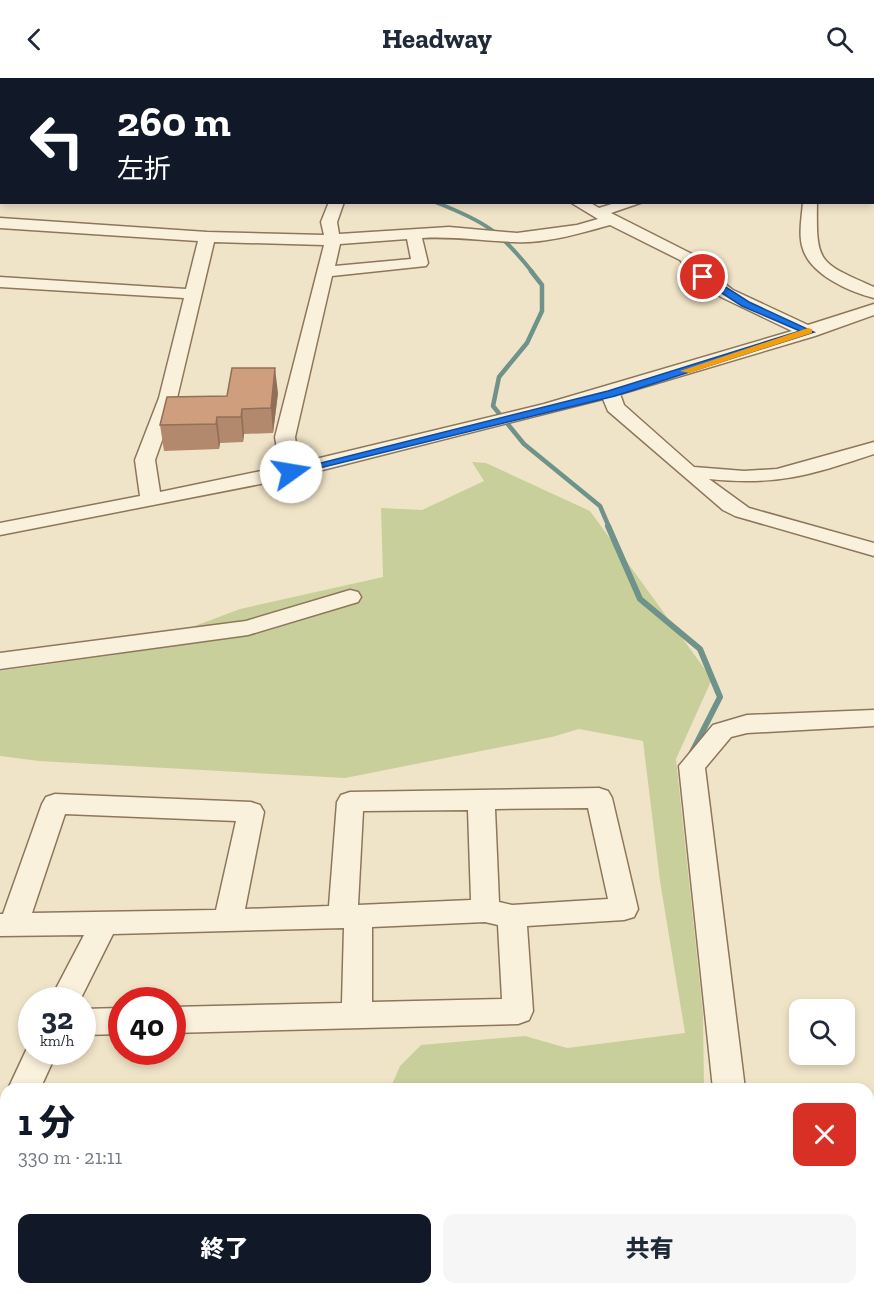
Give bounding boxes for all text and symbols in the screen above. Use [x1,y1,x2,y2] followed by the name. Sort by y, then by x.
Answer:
[18,23,51,56] icon: back
[382,23,492,55] text: Headway
[823,23,856,56] icon: search
[117,96,231,147] text: 260 m
[18,102,96,180] icon: left
[117,153,171,185] text: 左折
[677,251,728,302] pin
[686,260,719,293] icon: arrive
[259,440,323,504] position arrow
[108,987,186,1065] speed limit sign: 40
[789,999,855,1065] map controls
[789,999,855,1065] button: search
[41,1001,73,1037] text: 32
[40,1032,74,1050] text: km/h
[18,1101,75,1144] text: 1 分
[793,1103,856,1166] button: close
[18,1145,122,1169] text: 330 m · 21:11
[18,1214,431,1283] button: 終了
[443,1214,856,1283] button: 共有

